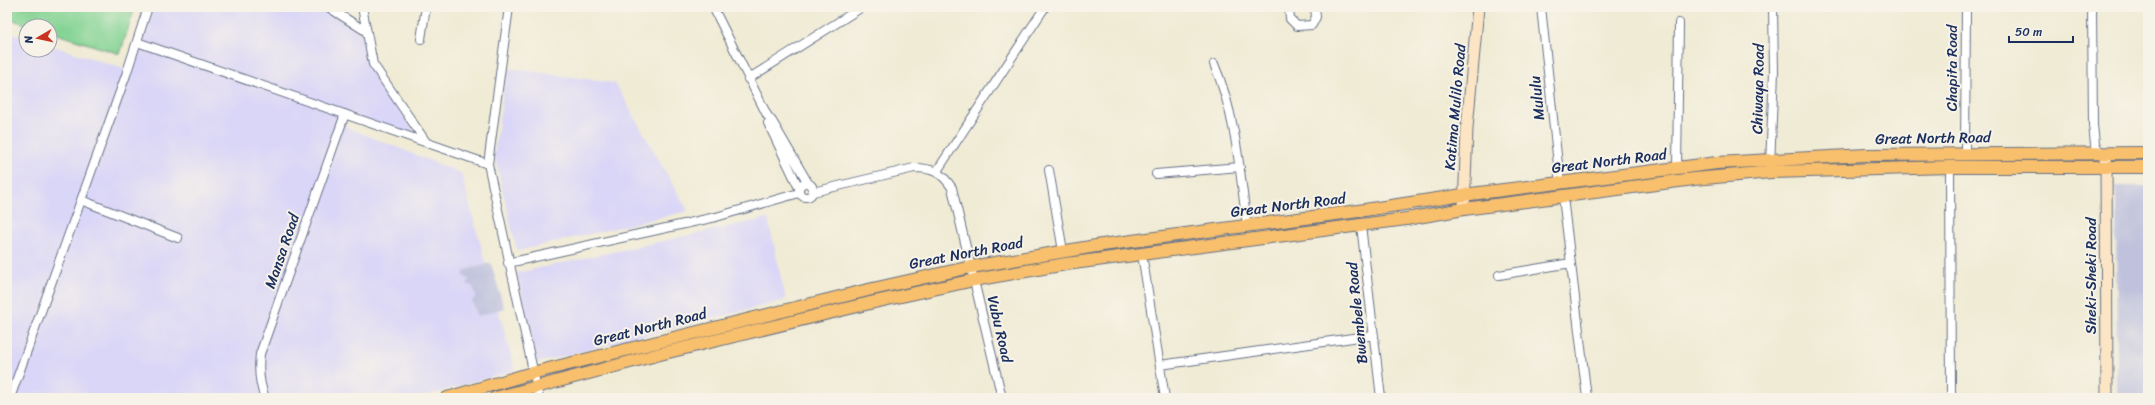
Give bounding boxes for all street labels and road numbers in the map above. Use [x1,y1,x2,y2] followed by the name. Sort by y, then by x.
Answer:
[1939,24,1965,111] street label: Chapita Road
[1437,42,1474,171] street label: Katima Mulilo Road
[1744,42,1772,134] street label: Chiwaya Road
[1522,74,1552,122] street label: Mululu
[1875,124,1992,152] street label: Great North Road
[1550,141,1669,181] street label: Great North Road
[1229,185,1348,225] street label: Great North Road
[257,209,307,292] street label: Mansa Road
[2078,217,2104,334] street label: Sheki-Sheki Road
[907,229,1026,277] street label: Great North Road
[1339,260,1375,365] street label: Bwembele Road
[980,293,1021,366] street label: Vubu Road
[591,300,710,354] street label: Great North Road

